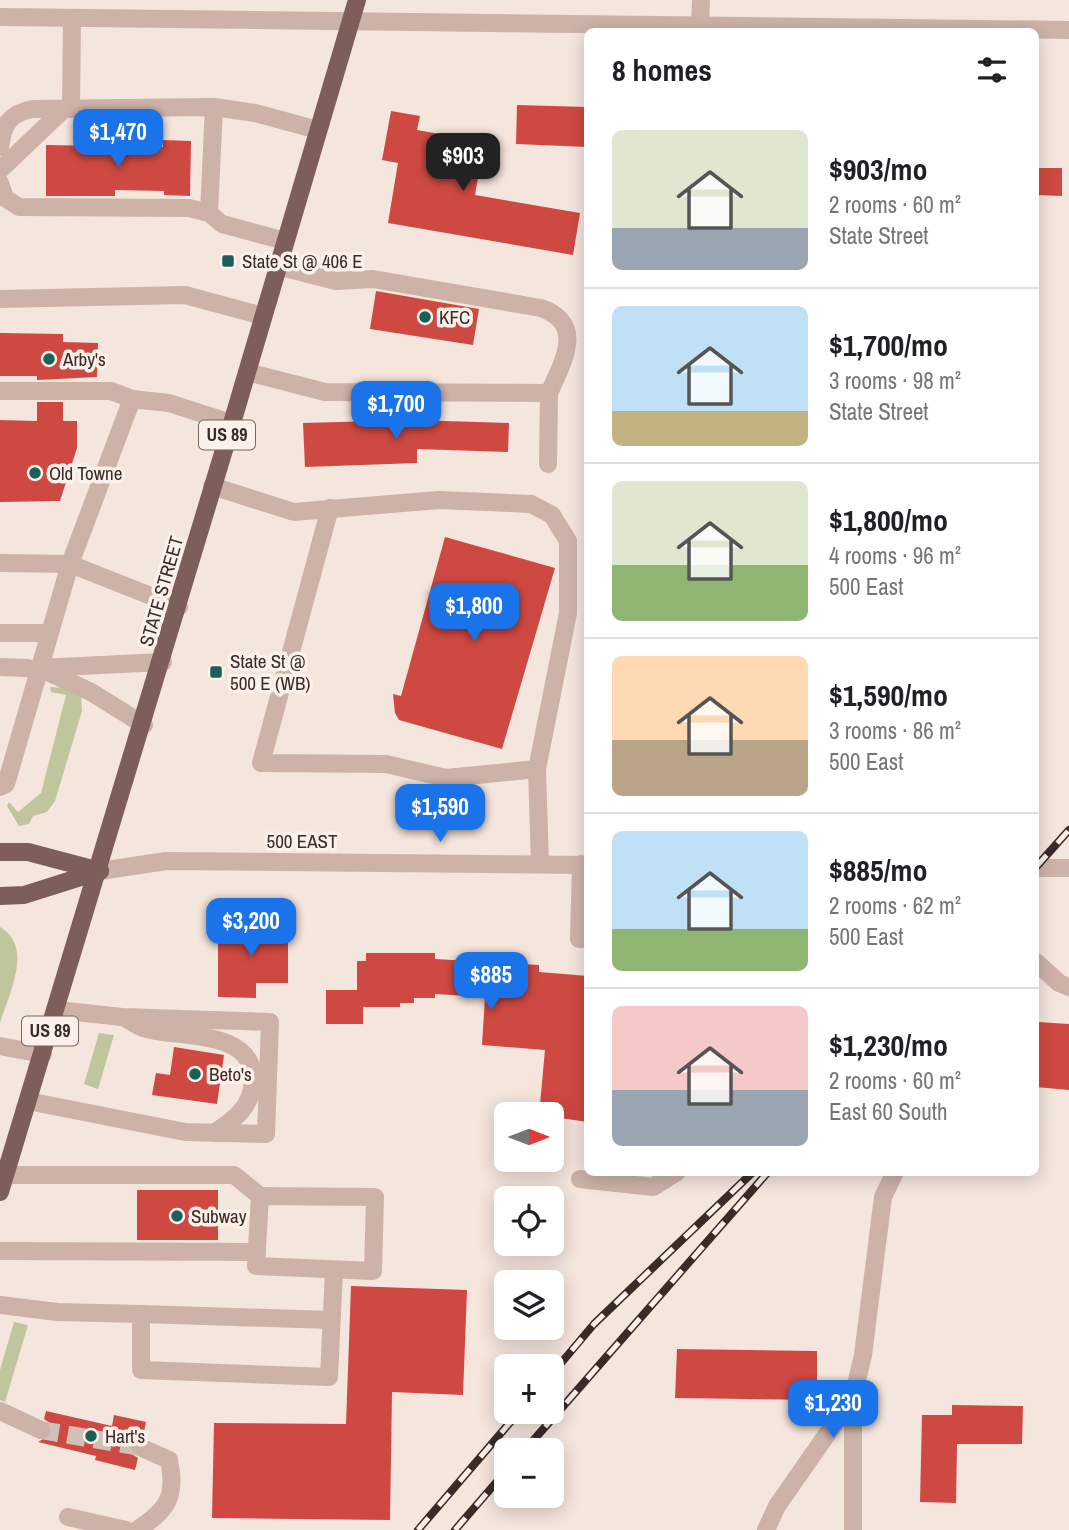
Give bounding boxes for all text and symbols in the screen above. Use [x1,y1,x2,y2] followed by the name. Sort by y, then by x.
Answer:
[612,50,712,90] text: 8 homes
[973,51,1011,89] icon: filters
[61,110,175,169] pin: $1,470
[89,116,147,147] text: $1,470
[422,134,504,193] pin: $903
[442,140,484,171] text: $903
[829,149,927,189] text: $903/mo
[668,158,752,242] icon: home
[829,189,961,220] text: 2 rooms · 60 m²
[829,220,929,251] text: State Street
[242,248,363,274] place label: State St @ 406 E
[220,253,236,269] marker: State St @ 406 E
[439,304,470,330] place label: KFC
[417,309,433,325] marker: KFC
[829,325,948,365] text: $1,700/mo
[668,334,752,418] icon: home
[62,346,106,372] place label: Arby's
[41,351,57,367] marker: Arby's
[829,365,961,396] text: 3 rooms · 98 m²
[339,382,453,441] pin: $1,700
[367,388,425,419] text: $1,700
[829,396,929,427] text: State Street
[199,421,255,450] road number: US 89
[49,460,122,486] place label: Old Towne
[27,465,43,481] marker: Old Towne
[829,500,948,540] text: $1,800/mo
[668,509,752,593] icon: home
[133,532,189,649] street label: STATE STREET
[829,540,961,571] text: 4 rooms · 96 m²
[829,571,903,602] text: 500 East
[417,584,531,643] pin: $1,800
[445,590,503,621] text: $1,800
[230,648,311,696] place label: State St @ 500 E (WB)
[208,664,224,680] marker: State St @ 500 E (WB)
[829,675,948,715] text: $1,590/mo
[668,684,752,768] icon: home
[829,715,961,746] text: 3 rooms · 86 m²
[829,746,903,777] text: 500 East
[383,784,497,844] pin: $1,590
[411,791,469,822] text: $1,590
[266,828,338,854] street label: 500 EAST
[829,850,927,890] text: $885/mo
[668,859,752,943] icon: home
[829,890,961,921] text: 2 rooms · 62 m²
[194,898,308,958] pin: $3,200
[222,905,280,936] text: $3,200
[829,921,903,952] text: 500 East
[450,953,532,1012] pin: $885
[470,959,512,990] text: $885
[22,1016,78,1046] road number: US 89
[829,1025,948,1065] text: $1,230/mo
[668,1034,752,1118] icon: home
[209,1061,252,1087] place label: Beto's
[829,1065,961,1096] text: 2 rooms · 60 m²
[187,1066,203,1082] marker: Beto's
[829,1096,948,1127] text: East 60 South
[494,1102,564,1172] north arrow
[494,1102,564,1508] map controls
[494,1186,564,1256] button: locate
[191,1203,247,1229] place label: Subway
[169,1208,185,1224] marker: Subway
[494,1270,564,1340] button: layers
[494,1354,564,1424] button: +
[776,1380,890,1440] pin: $1,230
[804,1387,862,1418] text: $1,230
[105,1423,145,1449] place label: Hart's
[83,1428,99,1444] marker: Hart's
[494,1438,564,1508] button: −

